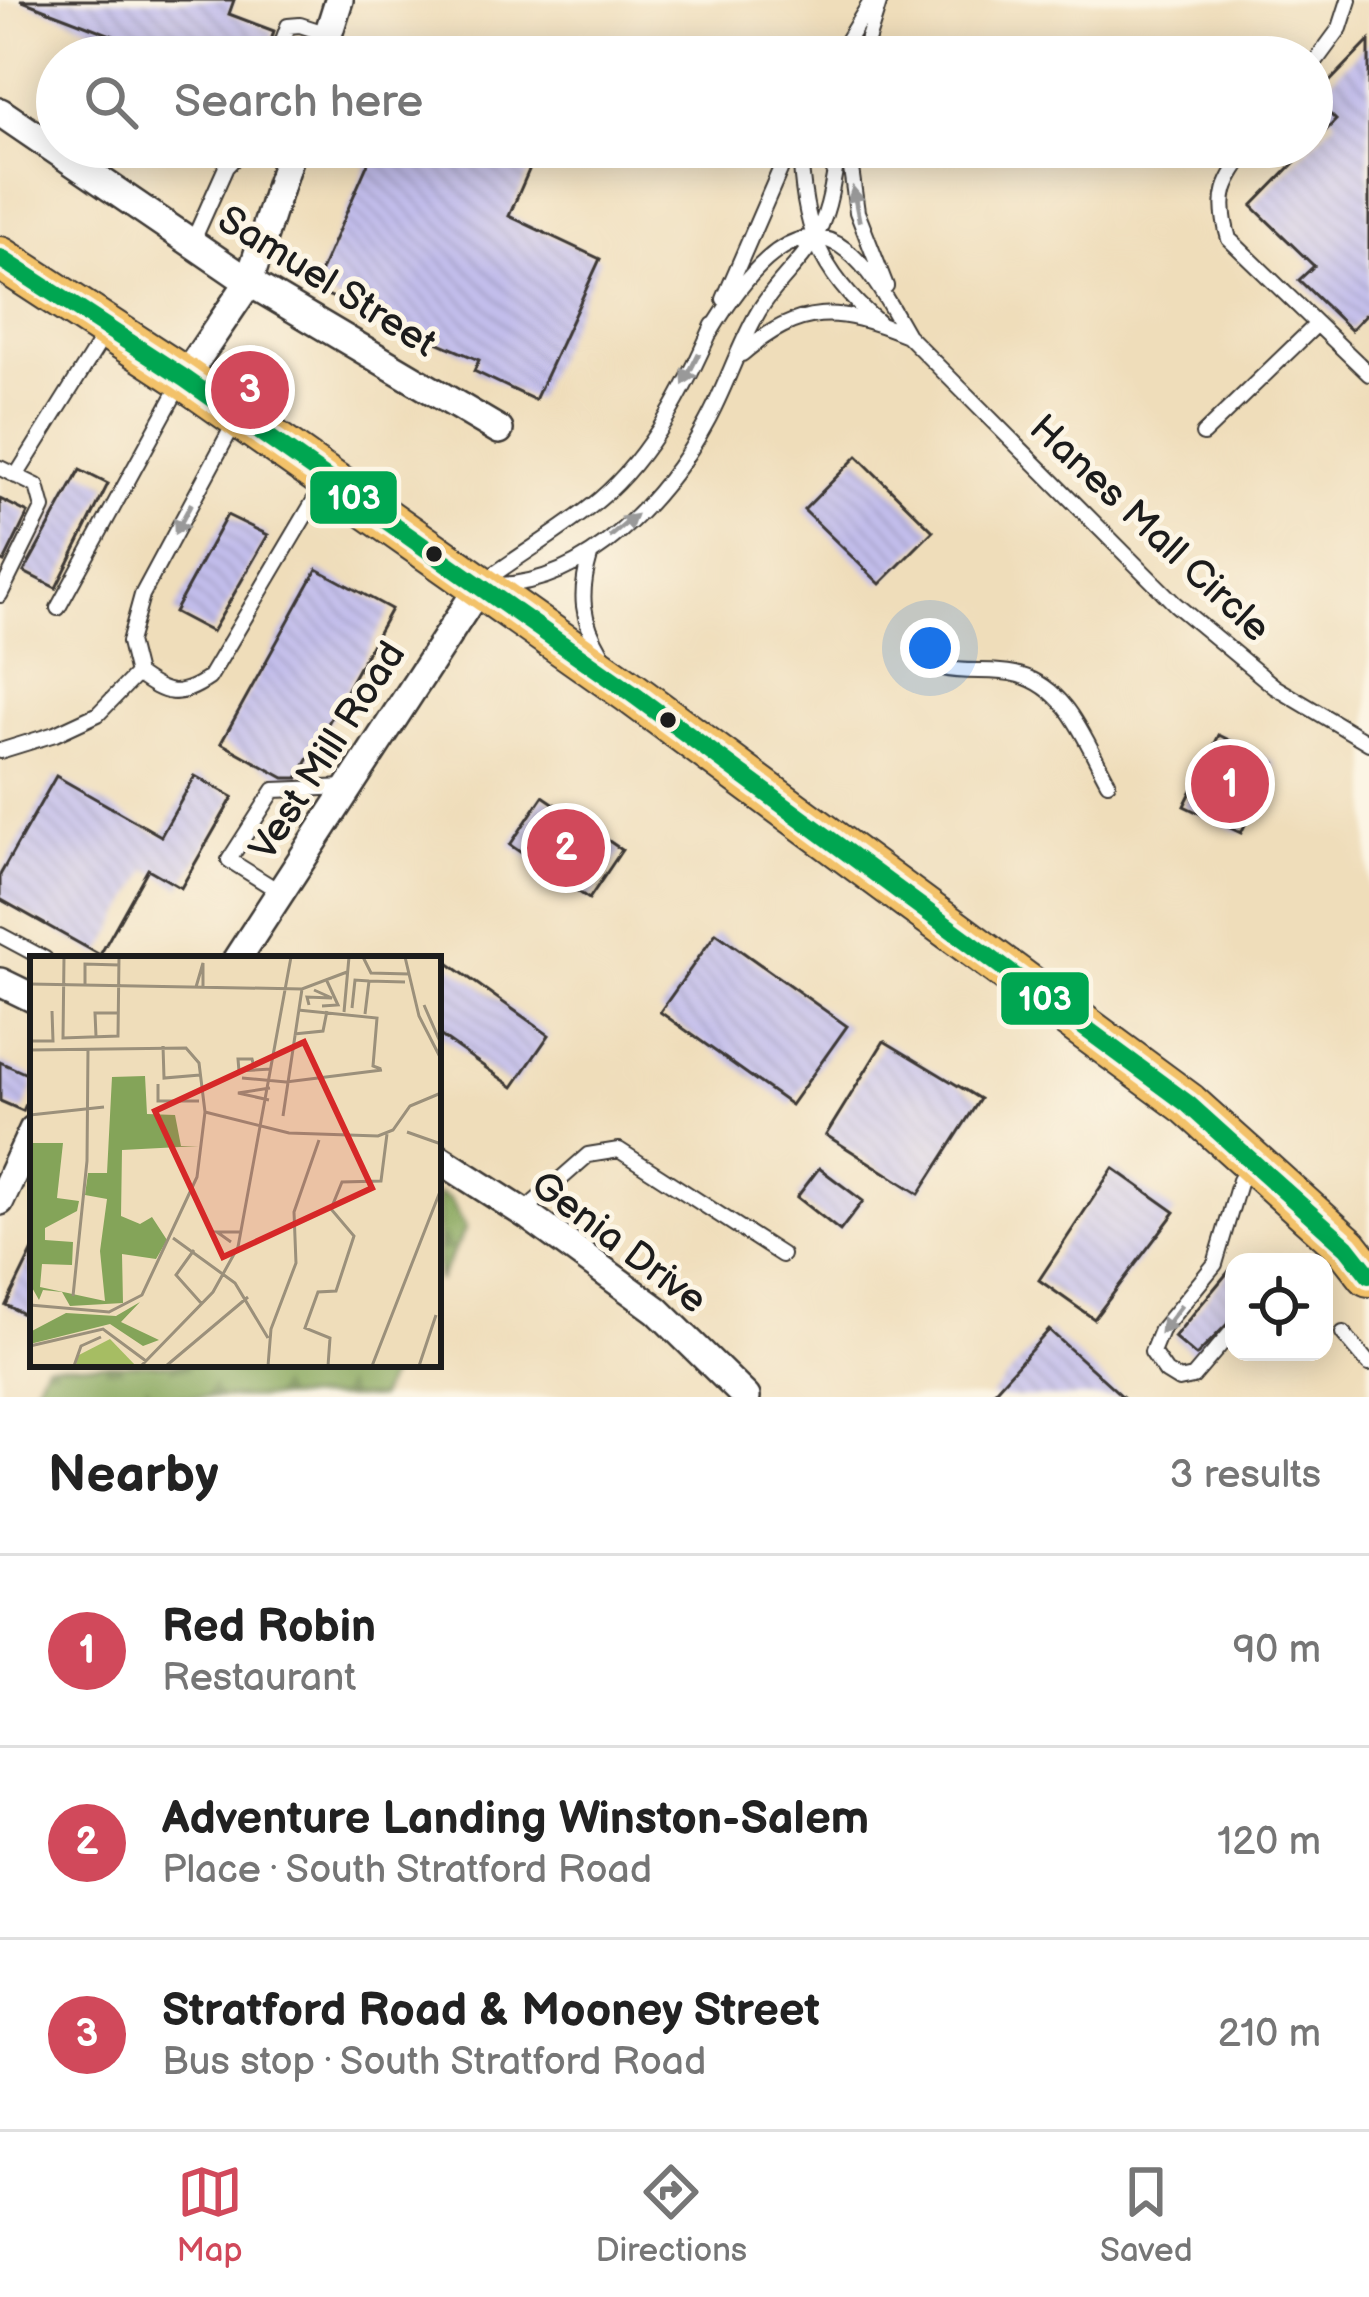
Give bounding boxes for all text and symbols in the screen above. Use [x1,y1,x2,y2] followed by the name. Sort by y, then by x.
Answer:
[36,36,1333,168] search box
[78,69,144,135] icon: search
[174,75,423,130] text: Search here
[846,184,865,222] one-way arrow
[209,196,444,368] street label: Samuel Street
[211,345,289,435] pin: 3
[682,351,702,386] one-way arrow
[1019,405,1279,652] street label: Hanes Mall Circle
[308,469,399,526] line badge: 103
[327,479,381,519] text: 103
[173,501,194,536] one-way arrow
[607,513,638,539] one-way arrow
[423,543,445,565] unlabelled marker
[900,618,960,678] your location
[240,633,416,869] street label: Vest Mill Road
[657,709,679,731] unlabelled marker
[1191,739,1269,829] pin: 1
[527,803,605,893] pin: 2
[30,956,441,1367] inset map
[999,970,1091,1027] line badge: 103
[1018,980,1072,1020] text: 103
[521,1162,716,1324] street label: Genia Drive
[1225,1253,1333,1361] map controls
[1225,1253,1333,1361] button: locate
[1160,1304,1184,1335] one-way arrow
[48,1445,219,1506] text: Nearby
[1169,1452,1321,1499] text: 3 results
[162,1600,376,1655] text: Red Robin
[79,1627,95,1674] text: 1
[1233,1627,1321,1674] text: 90 m
[162,1655,356,1702] text: Restaurant
[162,1792,869,1847] text: Adventure Landing Winston-Salem
[75,1819,99,1866] text: 2
[1217,1819,1321,1866] text: 120 m
[162,1847,652,1894] text: Place · South Stratford Road
[162,1984,820,2039] text: Stratford Road & Mooney Street
[76,2011,98,2058] text: 3
[1218,2011,1321,2058] text: 210 m
[162,2039,706,2086] text: Bus stop · South Stratford Road
[176,2159,243,2271] tab: Map
[595,2159,747,2271] tab: Directions
[1100,2159,1193,2271] tab: Saved

